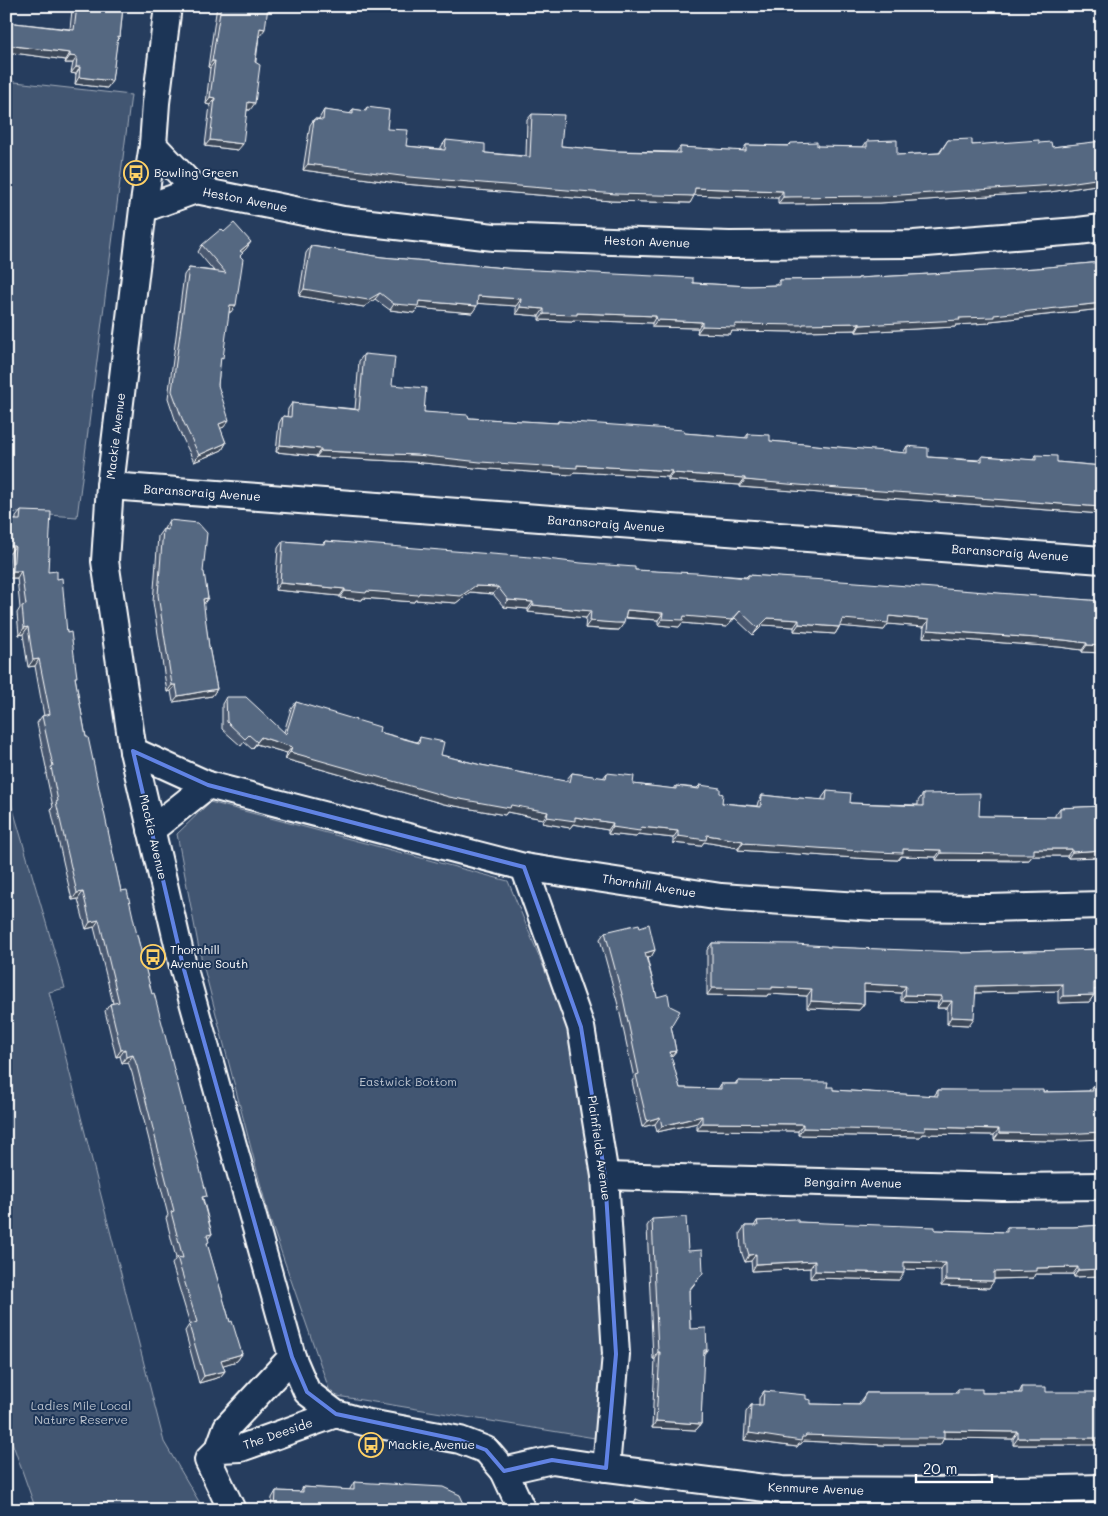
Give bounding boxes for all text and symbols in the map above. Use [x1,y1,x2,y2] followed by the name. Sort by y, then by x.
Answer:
[123,160,149,186] bus stop icon: Bowling Green
[154,164,238,180] place label: Bowling Green
[201,183,289,215] street label: Heston Avenue
[604,232,690,251] street label: Heston Avenue
[102,392,128,480] street label: Mackie Avenue
[143,480,261,504] street label: Baranscraig Avenue
[547,511,665,535] street label: Baranscraig Avenue
[951,540,1069,564] street label: Baranscraig Avenue
[136,793,172,881] street label: Mackie Avenue
[601,870,697,900] street label: Thornhill Avenue
[170,941,248,971] place label: Thornhill Avenue South
[140,944,166,970] bus stop icon: Thornhill Avenue South
[359,1073,457,1089] park label: Eastwick Bottom
[585,1094,615,1201] street label: Plainfields Avenue
[804,1173,902,1191] street label: Bengairn Avenue
[31,1397,131,1427] park label: Ladies Mile Local Nature Reserve
[241,1414,314,1452] street label: The Deeside
[358,1432,384,1458] bus stop icon: Mackie Avenue
[388,1436,475,1452] place label: Mackie Avenue
[916,1451,992,1483] scale bar
[923,1458,957,1478] text: 20 m
[768,1478,864,1498] street label: Kenmure Avenue

